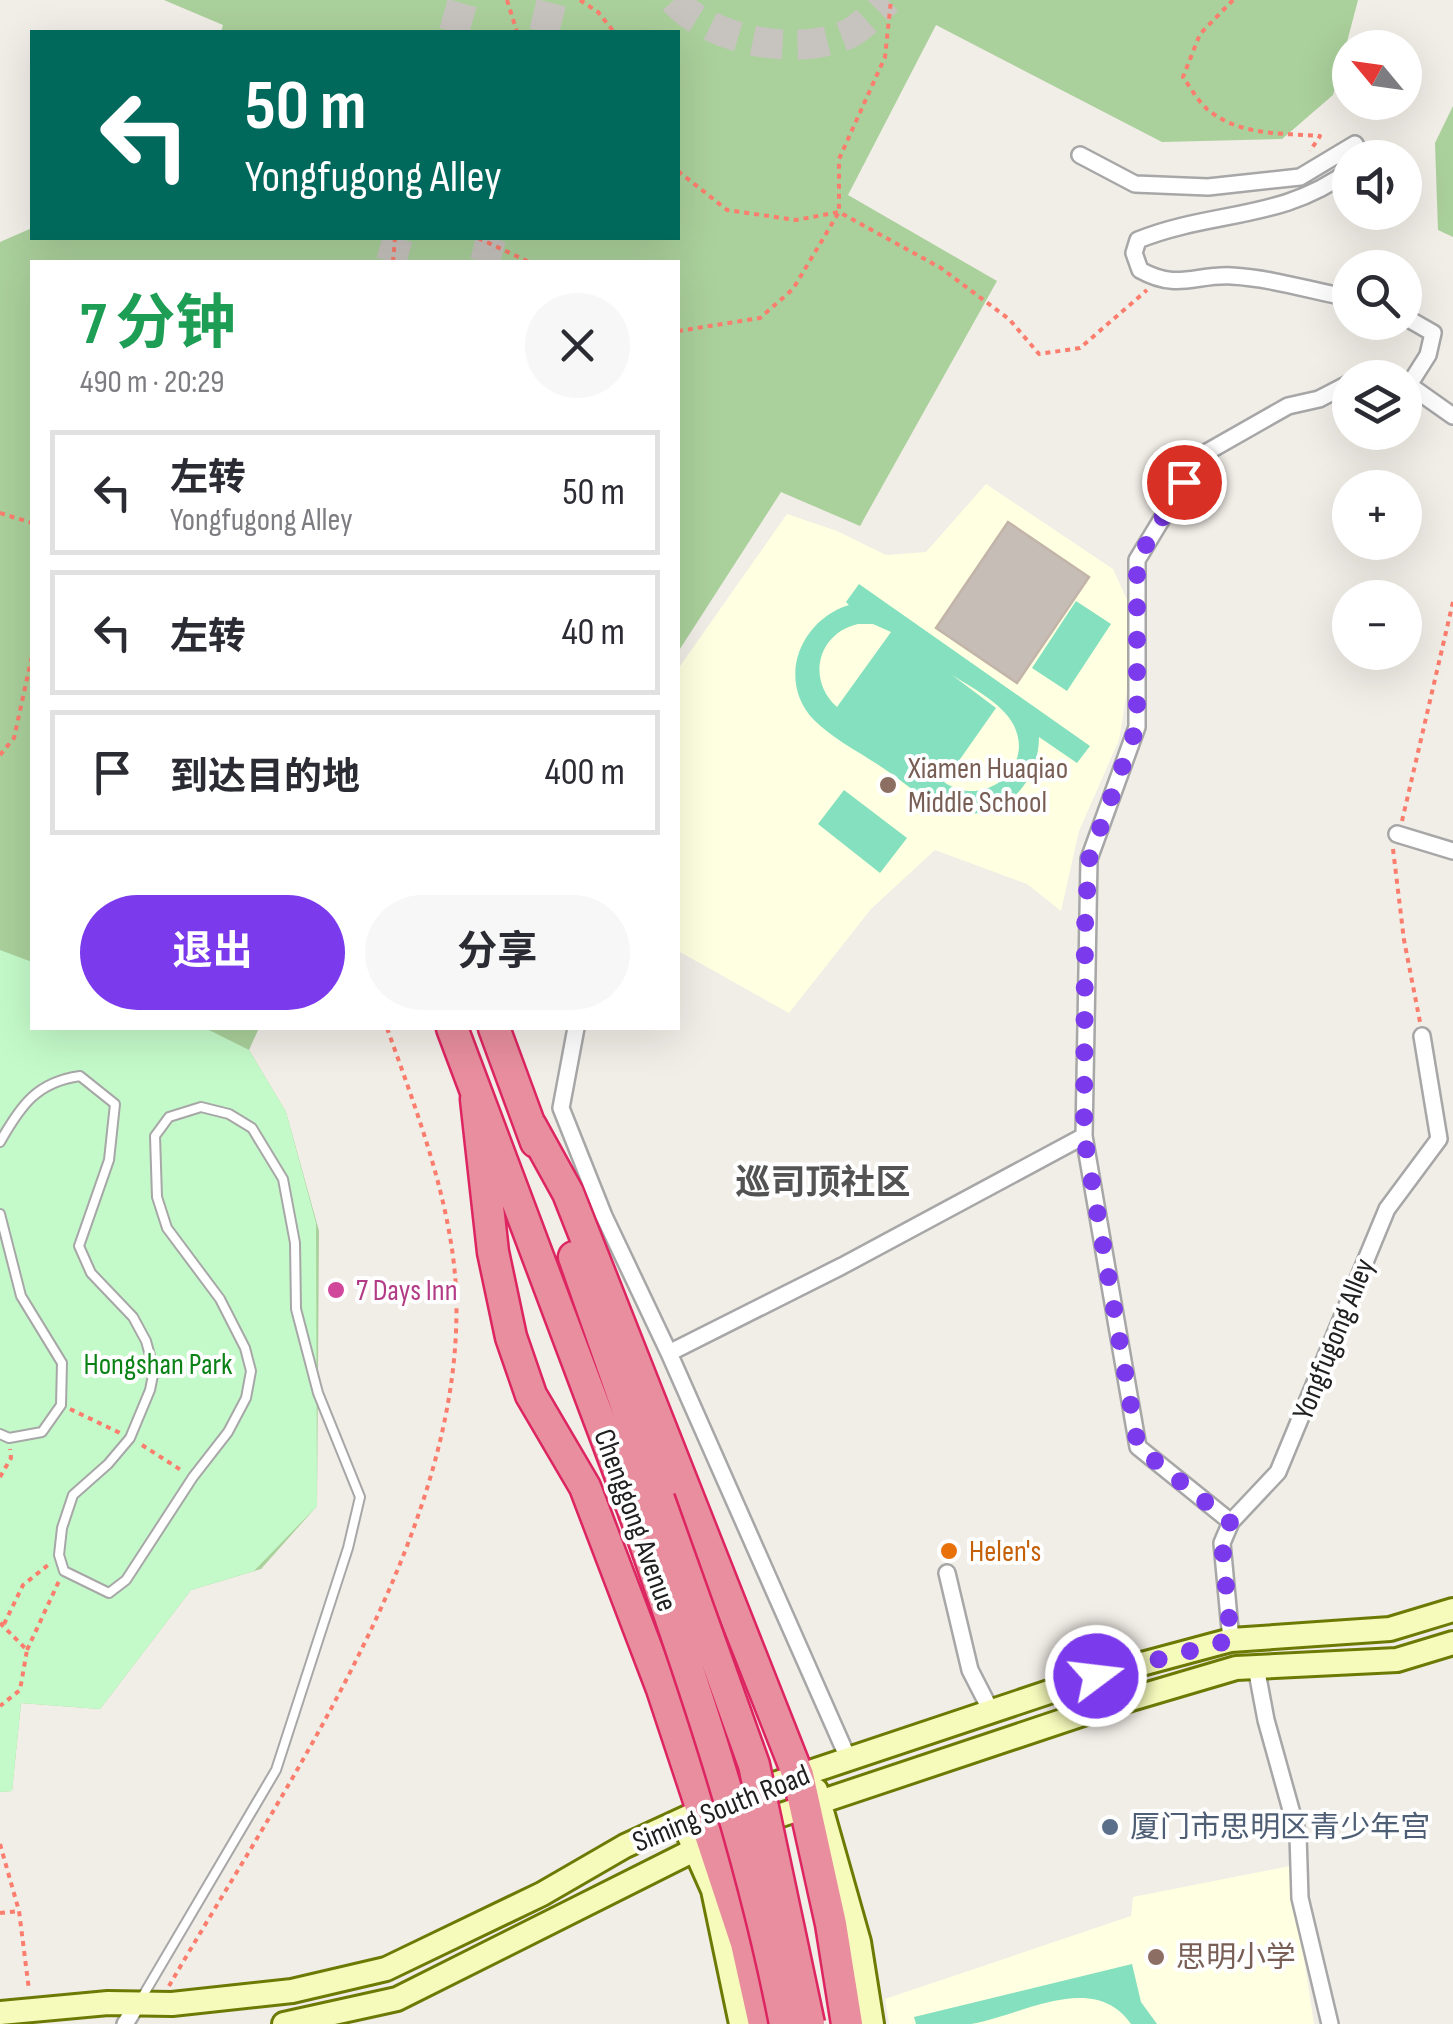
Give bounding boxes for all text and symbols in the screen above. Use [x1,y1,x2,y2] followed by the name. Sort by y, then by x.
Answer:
[1332,30,1422,120] north arrow
[1332,30,1422,670] map controls
[245,65,366,149] text: 50 m
[80,70,210,200] icon: left
[1332,140,1422,230] button: sound
[245,150,502,205] text: Yongfugong Alley
[1332,250,1422,340] button: search
[80,289,236,361] text: 7 分钟
[525,293,630,398] button: close
[1332,360,1422,450] button: layers
[80,363,225,402] text: 490 m · 20:29
[1142,440,1227,525] pin
[1157,455,1212,510] icon: arrive
[170,456,246,501] text: 左转
[85,465,140,520] icon: left
[562,470,625,515] text: 50 m
[1332,470,1422,560] button: +
[170,501,353,540] text: Yongfugong Alley
[1332,580,1422,670] button: −
[85,605,140,660] icon: left
[562,610,625,655] text: 40 m
[170,615,246,660] text: 左转
[85,745,140,800] icon: arrive
[545,750,625,795] text: 400 m
[907,751,1068,821] place label: Xiamen Huaqiao Middle School
[170,755,360,800] text: 到达目的地
[877,774,899,796] marker: Xiamen Huaqiao Middle School
[80,895,345,1010] button: 退出
[365,895,630,1010] button: 分享
[735,1162,911,1205] district label: 巡司顶社区
[1285,1253,1383,1425] street label: Yongfugong Alley
[356,1273,458,1309] place label: 7 Days Inn
[325,1279,347,1301] marker: 7 Days Inn
[83,1347,233,1383] park label: Hongshan Park
[585,1424,685,1616] street label: Chenggong Avenue
[969,1534,1041,1570] place label: Helen's
[938,1540,960,1562] marker: Helen's
[1044,1624,1148,1728] position arrow
[628,1757,815,1861] street label: Siming South Road
[1130,1810,1430,1846] place label: 厦门市思明区青少年宫
[1099,1816,1121,1838] marker: 厦门市思明区青少年宫
[1176,1940,1296,1976] place label: 思明小学
[1145,1946,1167,1968] marker: 思明小学

